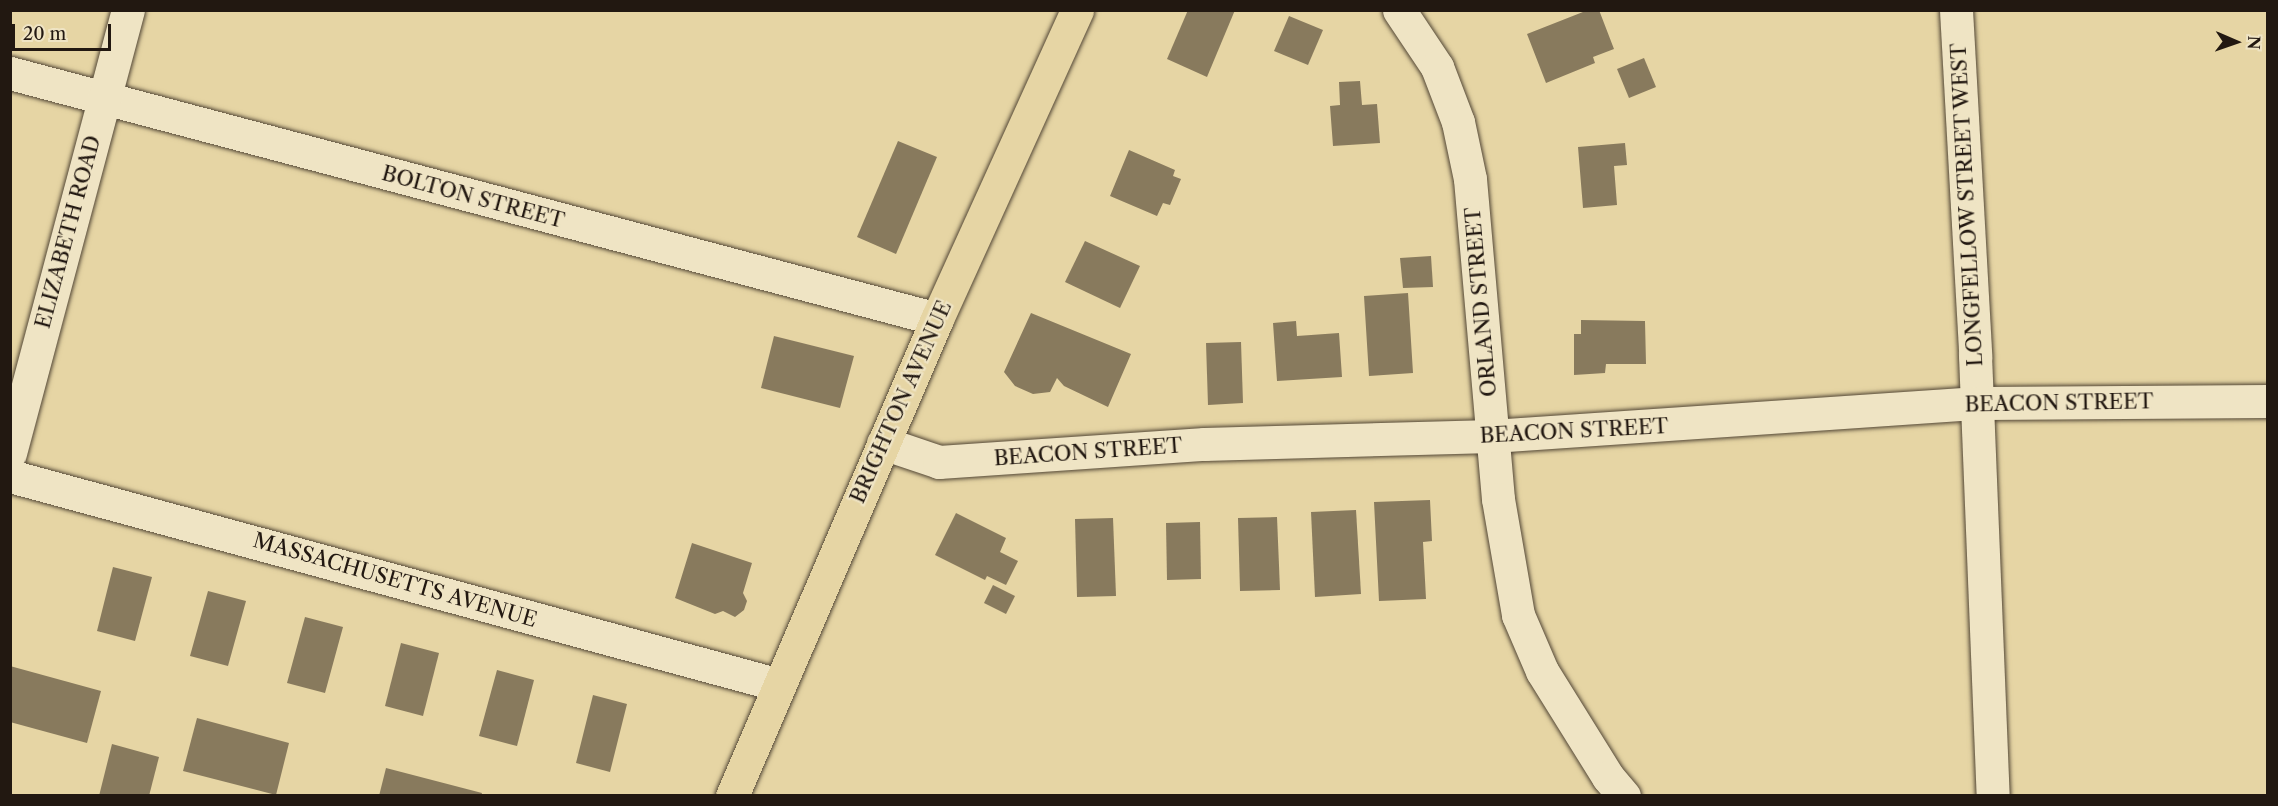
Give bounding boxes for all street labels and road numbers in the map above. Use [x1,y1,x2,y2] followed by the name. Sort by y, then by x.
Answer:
[1946,42,1988,368] street label: LONGFELLOW STREET WEST
[30,133,106,331] street label: ELIZABETH ROAD
[379,161,567,233] street label: BOLTON STREET
[1460,206,1502,398] street label: ORLAND STREET
[845,296,957,508] street label: BRIGHTON AVENUE
[1964,389,2154,417] street label: BEACON STREET
[1479,413,1669,449] street label: BEACON STREET
[993,433,1183,471] street label: BEACON STREET
[250,527,540,633] street label: MASSACHUSETTS AVENUE

